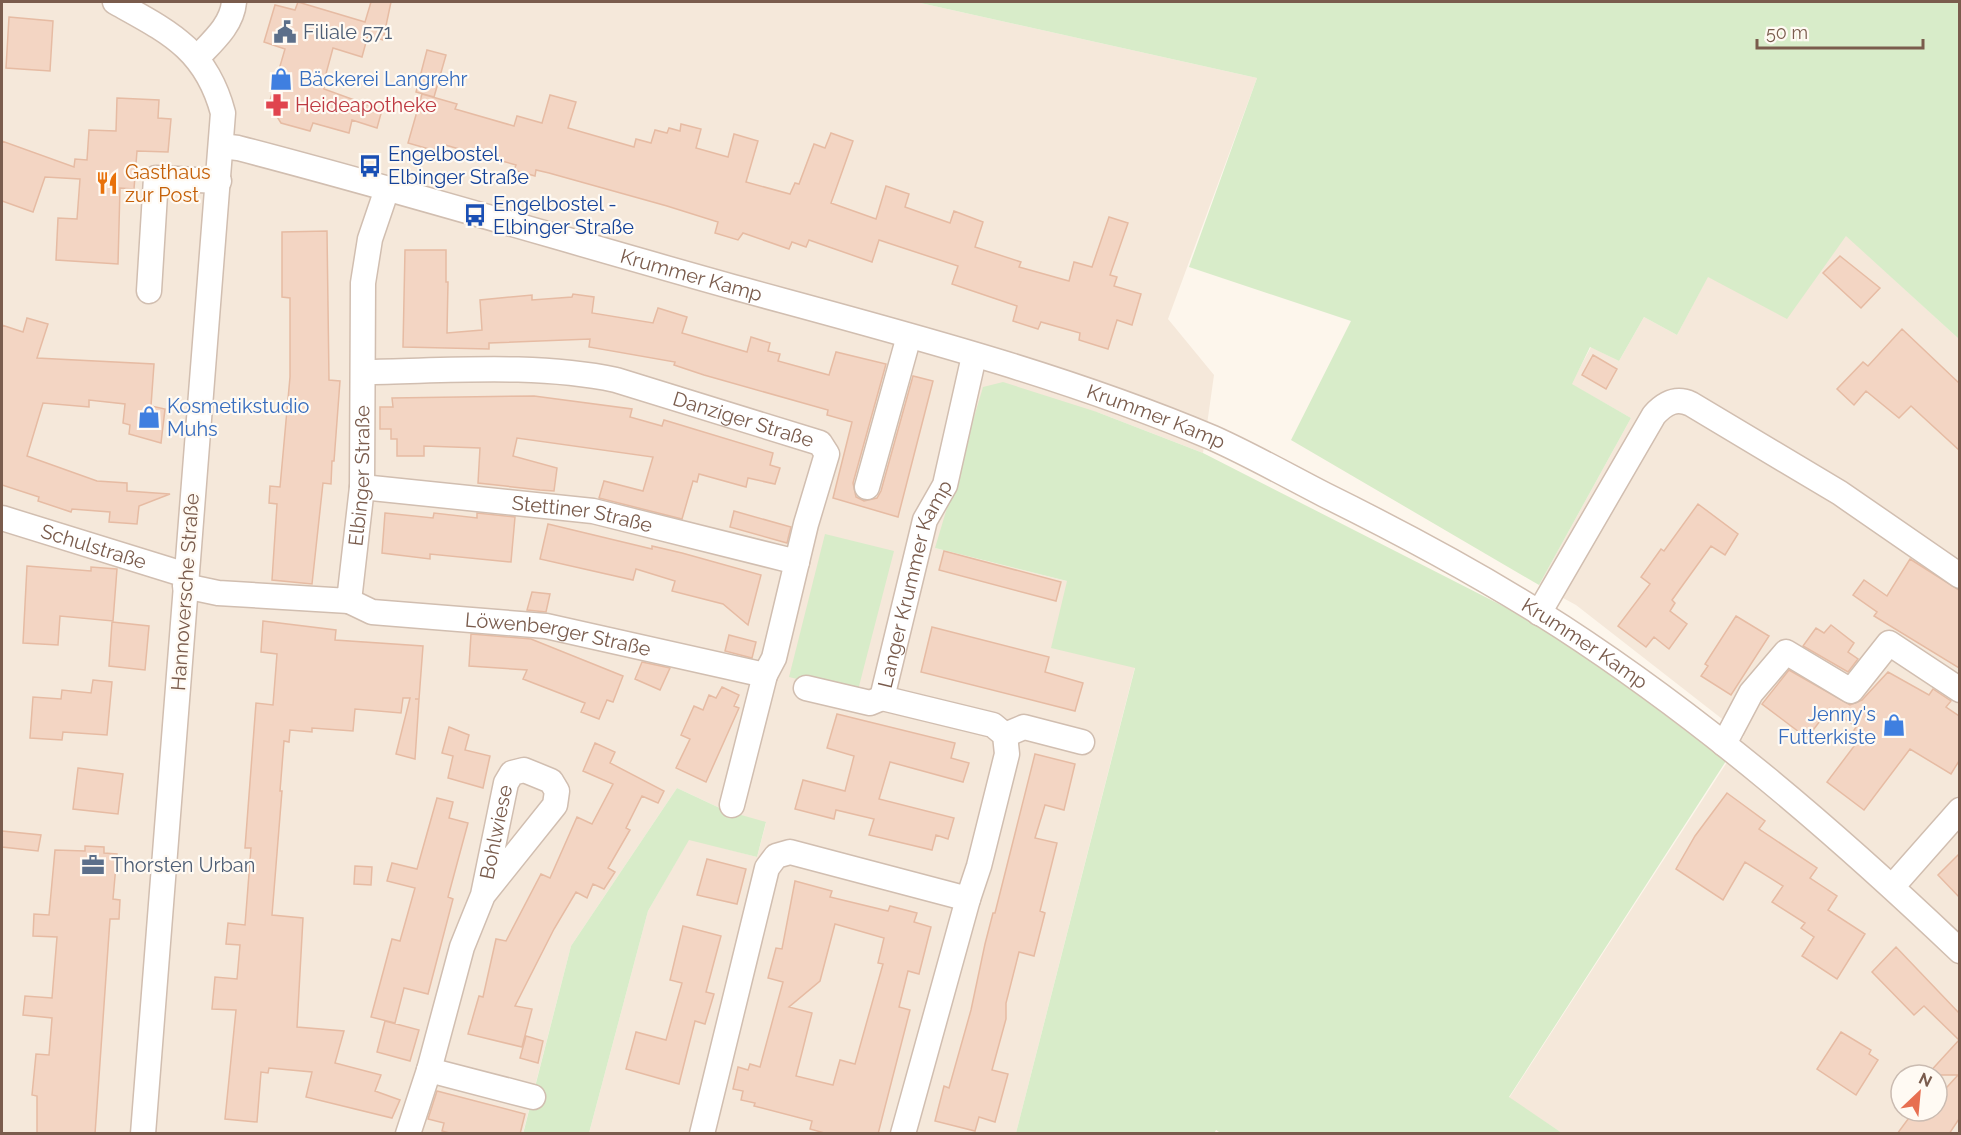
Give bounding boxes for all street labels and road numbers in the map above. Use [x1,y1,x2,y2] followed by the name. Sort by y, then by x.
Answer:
[618,244,765,306] street label: Krummer Kamp
[1084,379,1229,454] street label: Krummer Kamp
[670,386,817,452] street label: Danziger Straße
[343,405,374,547] street label: Elbinger Straße
[873,476,957,690] street label: Langer Krummer Kamp
[511,491,655,537] street label: Stettiner Straße
[166,492,204,692] street label: Hannoversche Straße
[38,519,150,574] street label: Schulstraße
[1517,593,1652,694] street label: Krummer Kamp
[464,608,653,661] street label: Löwenberger Straße
[475,783,517,881] street label: Bohlwiese

